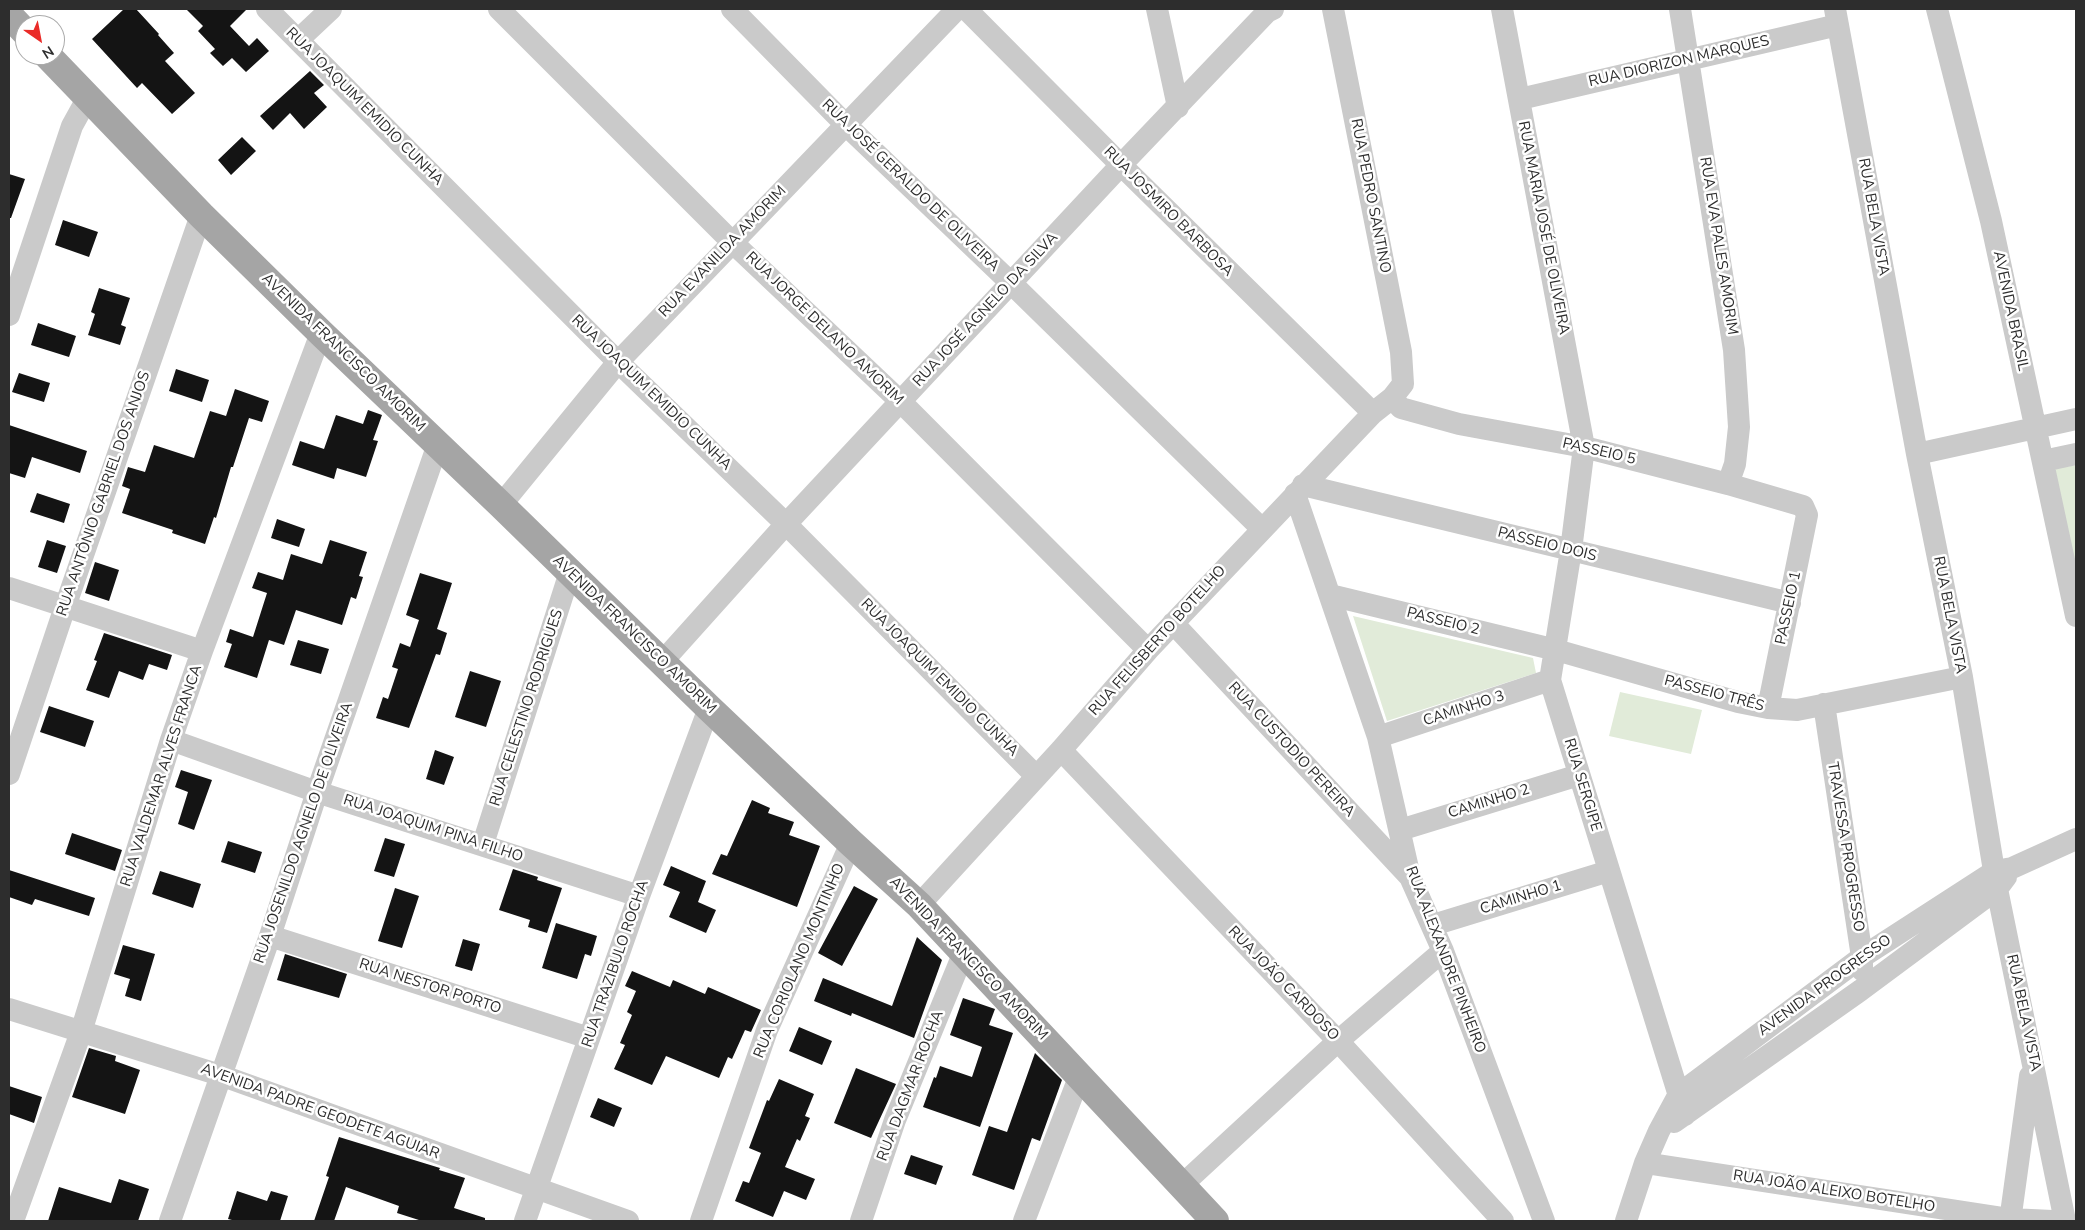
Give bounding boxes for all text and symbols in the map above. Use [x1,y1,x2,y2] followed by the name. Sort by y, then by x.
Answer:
[15,15,65,65] north arrow
[281,24,447,190] street label: RUA JOAQUIM EMIDIO CUNHA
[1587,32,1771,92] street label: RUA DIORIZON MARQUES
[38,41,57,63] text: N
[817,96,1003,276] street label: RUA JOSÉ GERALDO DE OLIVEIRA
[1346,117,1394,275] street label: RUA PEDRO SANTINO
[1513,120,1573,336] street label: RUA MARIA JOSÉ DE OLIVEIRA
[1099,143,1237,281] street label: RUA JOSMIRO BARBOSA
[1695,156,1741,336] street label: RUA EVA PALES AMORIM
[1854,157,1892,277] street label: RUA BELA VISTA
[656,183,790,321] street label: RUA EVANILDA AMORIM
[910,229,1062,391] street label: RUA JOSÉ AGNELO DA SILVA
[741,249,907,409] street label: RUA JORGE DELANO AMORIM
[1989,250,2031,372] street label: AVENIDA BRASIL
[258,270,428,436] street label: AVENIDA FRANCISCO AMORIM
[567,312,735,474] street label: RUA JOAQUIM EMIDIO CUNHA
[54,369,154,619] street label: RUA ANTÔNIO GABRIEL DOS ANJOS
[1561,435,1637,469] street label: PASSEIO 5
[1496,524,1598,566] street label: PASSEIO DOIS
[549,552,719,718] street label: AVENIDA FRANCISCO AMORIM
[1929,555,1969,675] street label: RUA BELA VISTA
[1086,562,1230,720] street label: RUA FELISBERTO BOTELHO
[1772,570,1806,646] street label: PASSEIO 1
[856,595,1022,761] street label: RUA JOAQUIM EMIDIO CUNHA
[1405,604,1481,640] street label: PASSEIO 2
[487,607,567,809] street label: RUA CELESTINO RODRIGUES
[118,663,206,889] street label: RUA VALDEMAR ALVES FRANCA
[1662,672,1766,716] street label: PASSEIO TRÊS
[1224,679,1358,821] street label: RUA CUSTODIO PEREIRA
[1421,687,1507,731] street label: CAMINHO 3
[251,700,357,966] street label: RUA JOSENILDO AGNELO DE OLIVEIRA
[1559,736,1605,834] street label: RUA SERGIPE
[1823,761,1867,933] street label: TRAVESSA PROGRESSO
[1446,781,1532,823] street label: CAMINHO 2
[341,791,525,867] street label: RUA JOAQUIM PINA FILHO
[751,861,849,1061] street label: RUA CORIOLANO MONTINHO
[1401,864,1489,1056] street label: RUA ALEXANDRE PINHEIRO
[885,874,1051,1044] street label: AVENIDA FRANCISCO AMORIM
[1478,877,1564,919] street label: CAMINHO 1
[579,878,653,1050] street label: RUA TRAZIBULO ROCHA
[1224,923,1342,1045] street label: RUA JOÃO CARDOSO
[1755,932,1895,1040] street label: AVENIDA PROGRESSO
[2002,953,2044,1073] street label: RUA BELA VISTA
[357,955,503,1019] street label: RUA NESTOR PORTO
[874,1008,948,1164] street label: RUA DAGMAR ROCHA
[198,1060,442,1164] street label: AVENIDA PADRE GEODETE AGUIAR
[1732,1167,1936,1217] street label: RUA JOÃO ALEIXO BOTELHO

